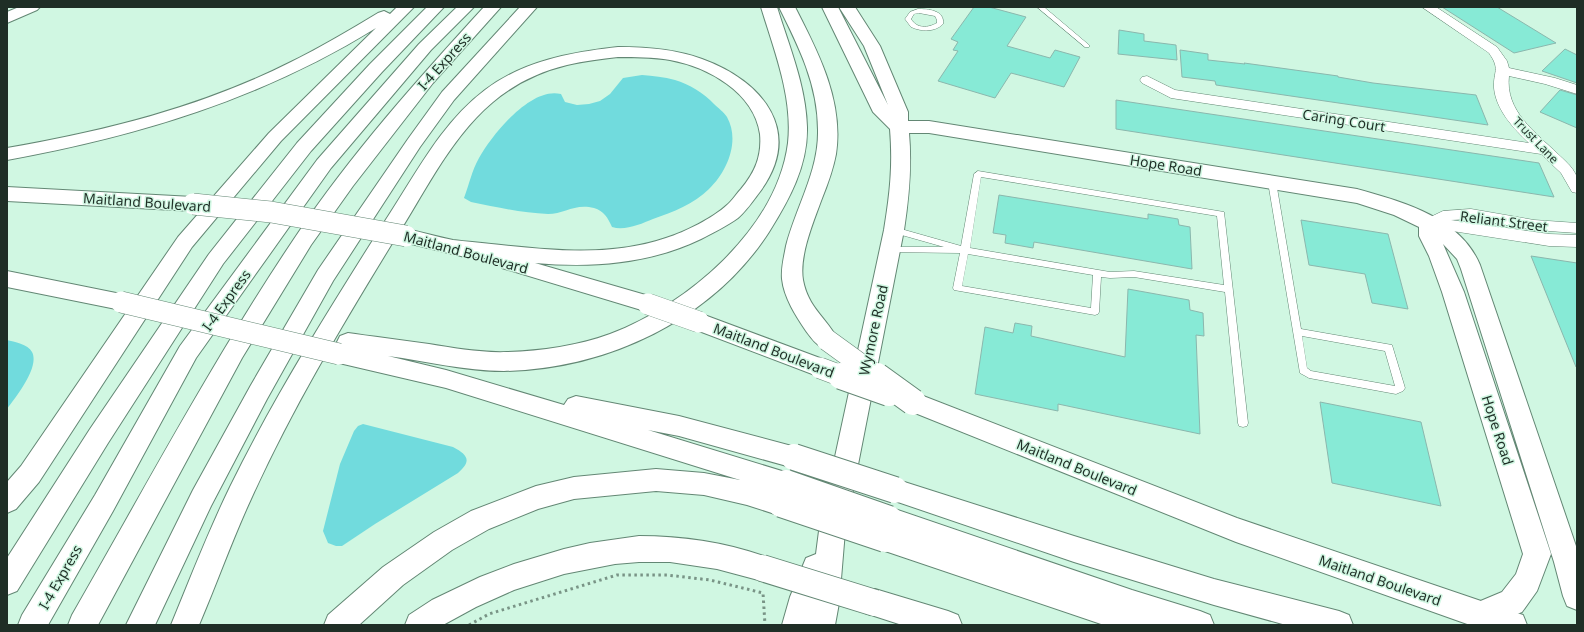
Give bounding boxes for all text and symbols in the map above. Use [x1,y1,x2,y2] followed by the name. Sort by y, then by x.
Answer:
[413,28,475,94] street label: I-4 Express
[1301,104,1387,136] street label: Caring Court
[1509,113,1563,167] street label: Trust Lane
[1129,150,1203,180] street label: Hope Road
[82,188,212,216] street label: Maitland Boulevard
[1459,206,1549,236] street label: Reliant Street
[402,226,530,278] street label: Maitland Boulevard
[197,265,255,335] street label: I-4 Express
[854,283,892,377] street label: Wymore Road
[711,318,837,382] street label: Maitland Boulevard
[1478,393,1518,467] street label: Hope Road
[1014,434,1140,500] street label: Maitland Boulevard
[34,541,86,613] street label: I-4 Express
[1316,550,1444,610] street label: Maitland Boulevard

